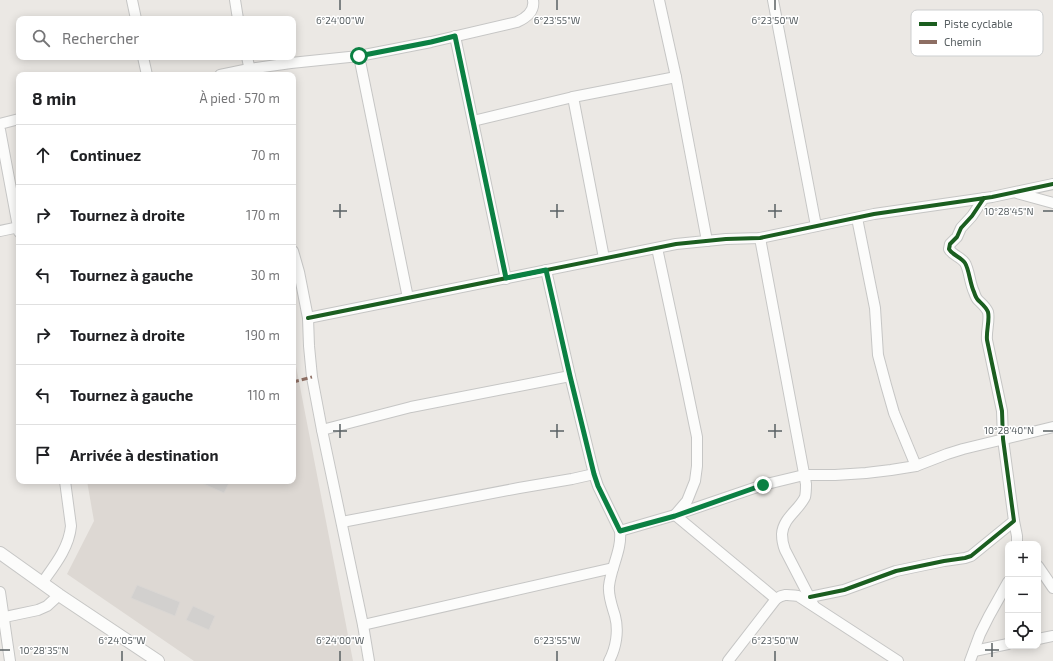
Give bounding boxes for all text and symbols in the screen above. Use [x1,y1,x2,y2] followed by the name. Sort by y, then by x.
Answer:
[911,10,1043,56] legend
[316,14,365,26] text: 6°24'00"W
[534,14,581,26] text: 6°23'55"W
[751,14,799,26] text: 6°23'50"W
[16,16,296,60] search box
[944,17,1013,30] text: Piste cyclable
[30,27,52,49] icon: search
[62,29,139,47] text: Rechercher
[944,35,981,48] text: Chemin
[350,47,368,65] route start
[32,88,76,108] text: 8 min
[200,90,280,106] text: À pied · 570 m
[32,144,54,166] icon: ahead
[70,146,141,164] text: Continuez
[251,147,280,163] text: 70 m
[32,204,54,226] icon: right
[984,205,1034,217] text: 10°28'45"N
[70,206,185,224] text: Tournez à droite
[246,207,280,223] text: 170 m
[32,264,54,286] icon: left
[70,266,193,284] text: Tournez à gauche
[251,267,280,283] text: 30 m
[32,324,54,346] icon: right
[70,326,185,344] text: Tournez à droite
[245,327,280,343] text: 190 m
[32,384,54,406] icon: left
[70,386,193,404] text: Tournez à gauche
[248,387,280,403] text: 110 m
[984,424,1034,436] text: 10°28'40"N
[32,444,54,466] icon: arrive
[70,446,218,464] text: Arrivée à destination
[754,476,772,494] route end
[1005,541,1041,649] map controls
[1005,541,1041,577] button: +
[1005,577,1041,613] button: −
[1005,613,1041,649] button: locate
[98,634,146,646] text: 6°24'05"W
[316,634,365,646] text: 6°24'00"W
[534,634,581,646] text: 6°23'55"W
[751,634,799,646] text: 6°23'50"W
[20,644,68,656] text: 10°28'35"N

